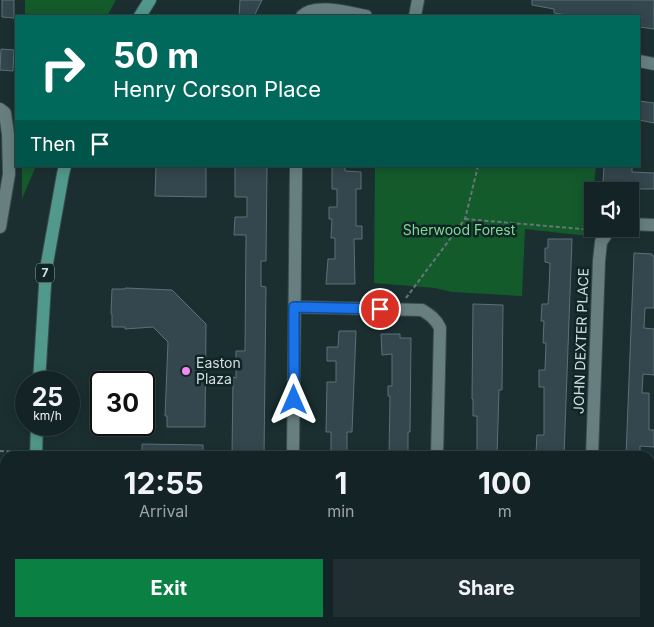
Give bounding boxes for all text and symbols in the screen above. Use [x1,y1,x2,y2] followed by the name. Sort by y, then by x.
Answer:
[113,34,199,76] text: 50 m
[30,35,95,100] icon: right
[113,76,321,102] text: Henry Corson Place
[86,130,114,158] icon: arrive
[30,133,76,156] text: Then
[584,182,639,237] map controls
[584,182,639,237] button: sound
[403,221,516,238] park label: Sherwood Forest
[36,264,54,282] road number: 7
[569,268,592,414] street label: JOHN DEXTER PLACE
[359,288,401,330] pin
[366,295,394,323] icon: arrive
[196,354,241,387] place label: Easton Plaza
[180,365,192,377] marker: Easton Plaza
[90,371,155,436] speed limit sign: 30
[267,373,319,425] position arrow
[32,382,63,412] text: 25
[33,408,62,423] text: km/h
[124,465,204,501] text: 12:55
[334,465,347,501] text: 1
[478,465,531,501] text: 100
[139,501,188,521] text: Arrival
[327,501,355,521] text: min
[498,501,512,521] text: m
[15,559,323,617] button: Exit
[333,559,640,617] button: Share

